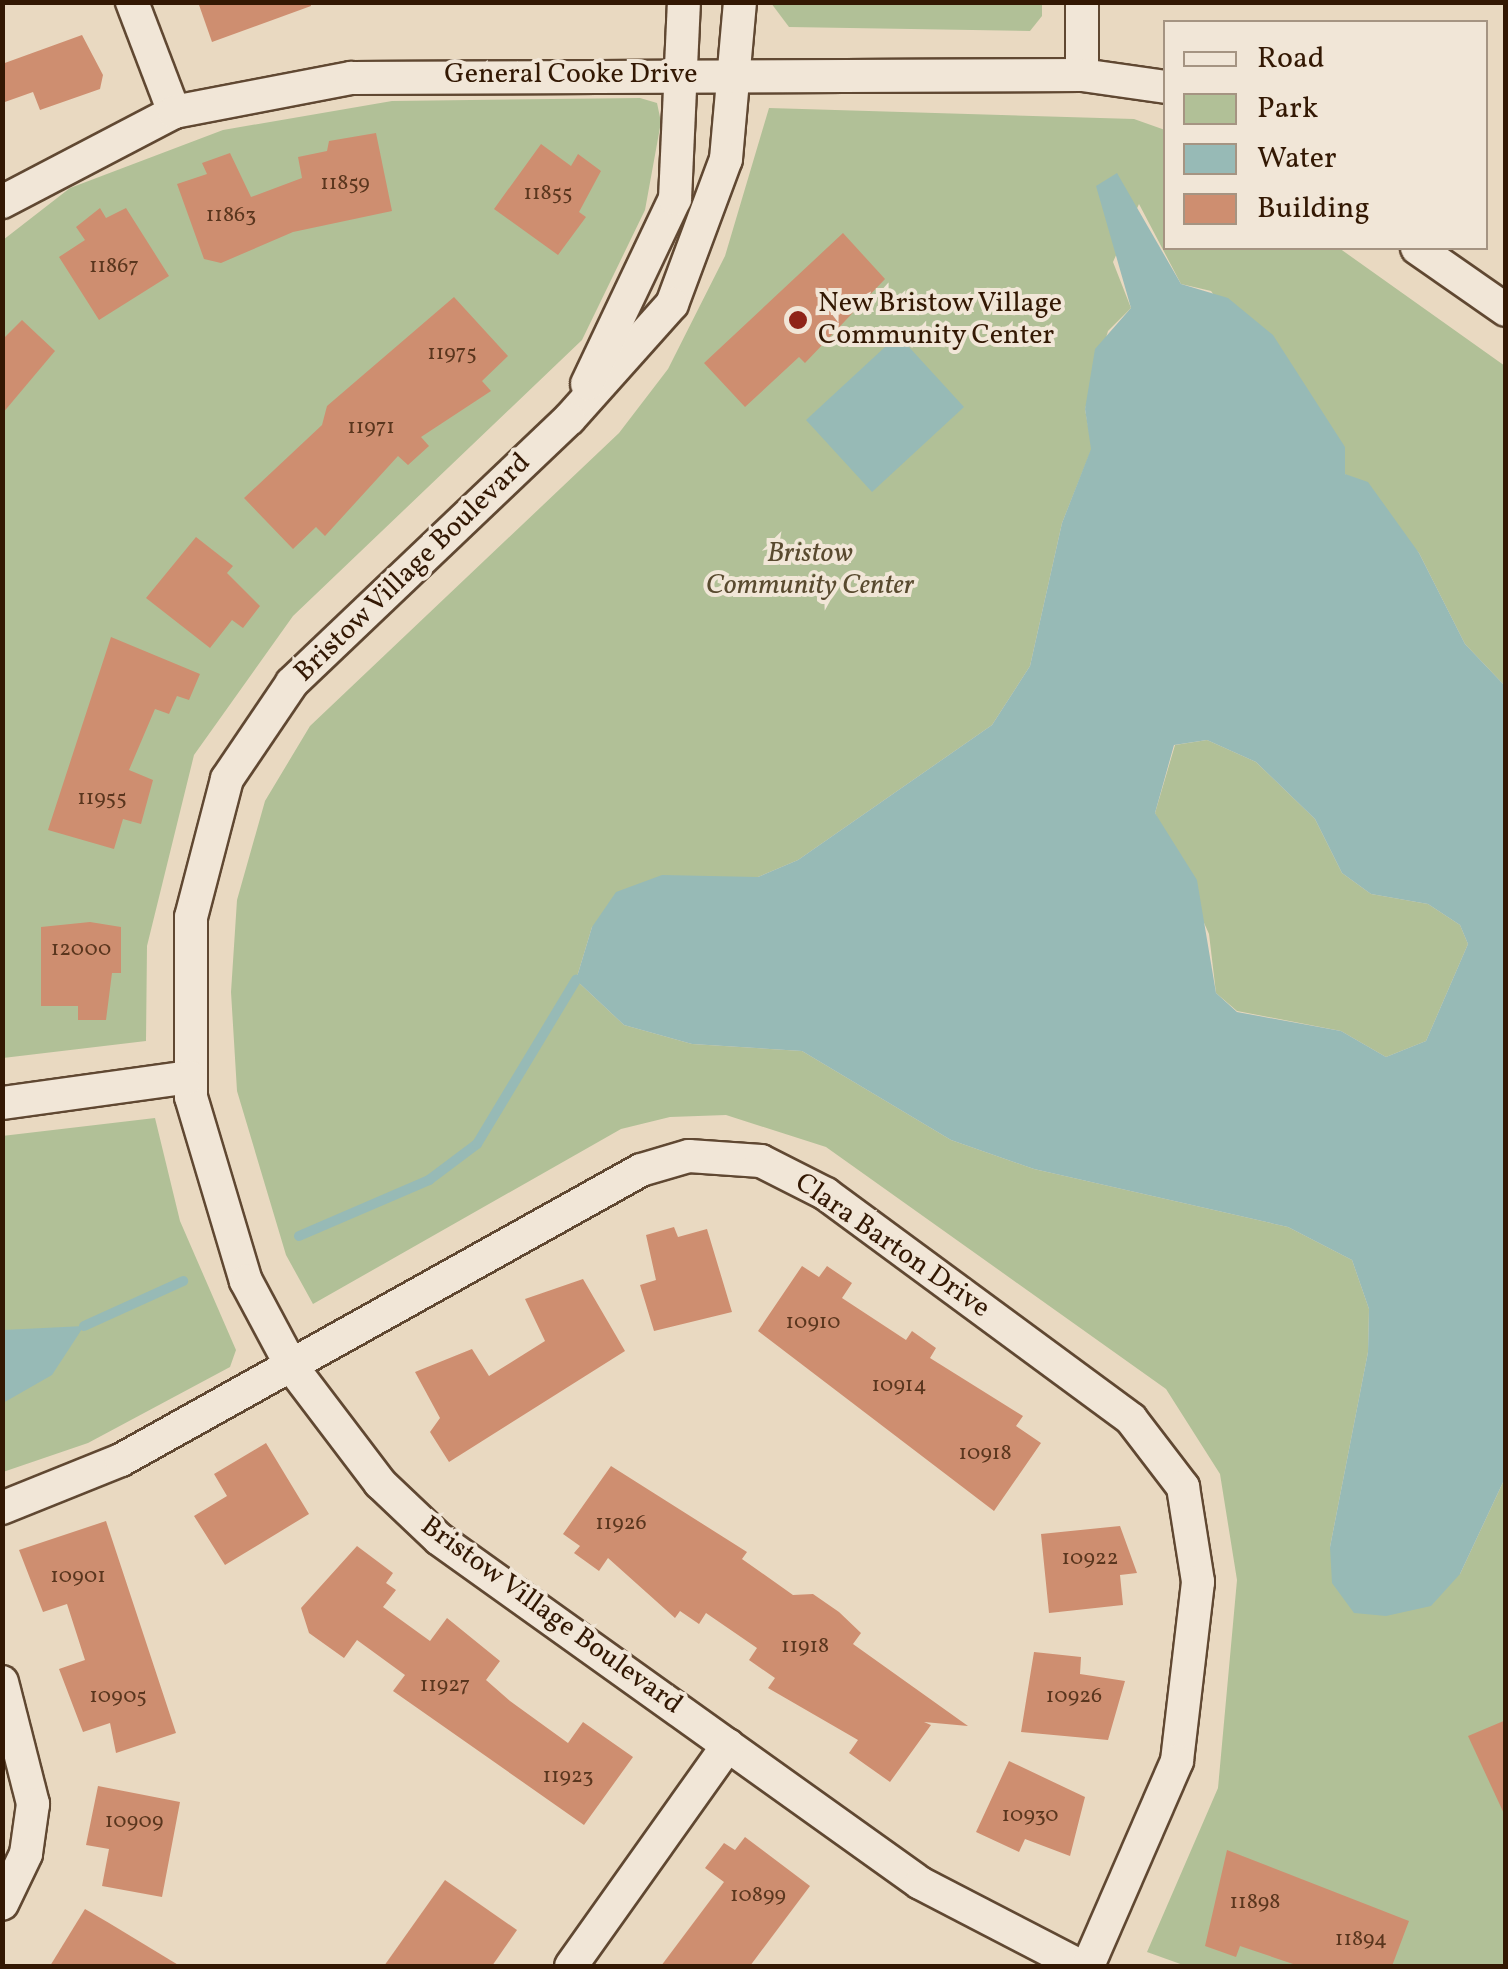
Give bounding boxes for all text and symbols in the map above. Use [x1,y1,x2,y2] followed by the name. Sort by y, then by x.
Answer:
[1163,20,1488,250] legend
[1257,38,1325,80] text: Road
[444,58,698,92] street label: General Cooke Drive
[1257,88,1318,130] text: Park
[1257,138,1337,180] text: Water
[320,171,370,197] house number: 11859
[523,181,573,207] house number: 11855
[1257,188,1370,230] text: Building
[206,203,256,229] house number: 11863
[89,254,139,280] house number: 11867
[818,287,1065,353] place label: New Bristow Village Community Center
[787,309,809,331] marker: New Bristow Village Community Center
[427,341,477,367] house number: 11975
[347,415,395,441] house number: 11971
[287,446,539,690] street label: Bristow Village Boulevard
[706,537,914,603] park label: Bristow Community Center
[77,786,127,812] house number: 11955
[51,937,111,963] house number: 12000
[788,1166,996,1326] street label: Clara Barton Drive
[785,1310,841,1336] house number: 10910
[871,1373,927,1399] house number: 10914
[958,1441,1012,1467] house number: 10918
[413,1509,689,1723] street label: Bristow Village Boulevard
[595,1511,647,1537] house number: 11926
[1061,1546,1119,1572] house number: 10922
[50,1564,106,1590] house number: 10901
[781,1634,829,1660] house number: 11918
[420,1673,470,1699] house number: 11927
[89,1684,147,1710] house number: 10905
[1046,1684,1102,1710] house number: 10926
[543,1764,593,1790] house number: 11923
[1001,1803,1059,1829] house number: 10930
[105,1809,163,1835] house number: 10909
[730,1883,786,1909] house number: 10899
[1230,1890,1280,1916] house number: 11898
[1335,1927,1387,1953] house number: 11894

